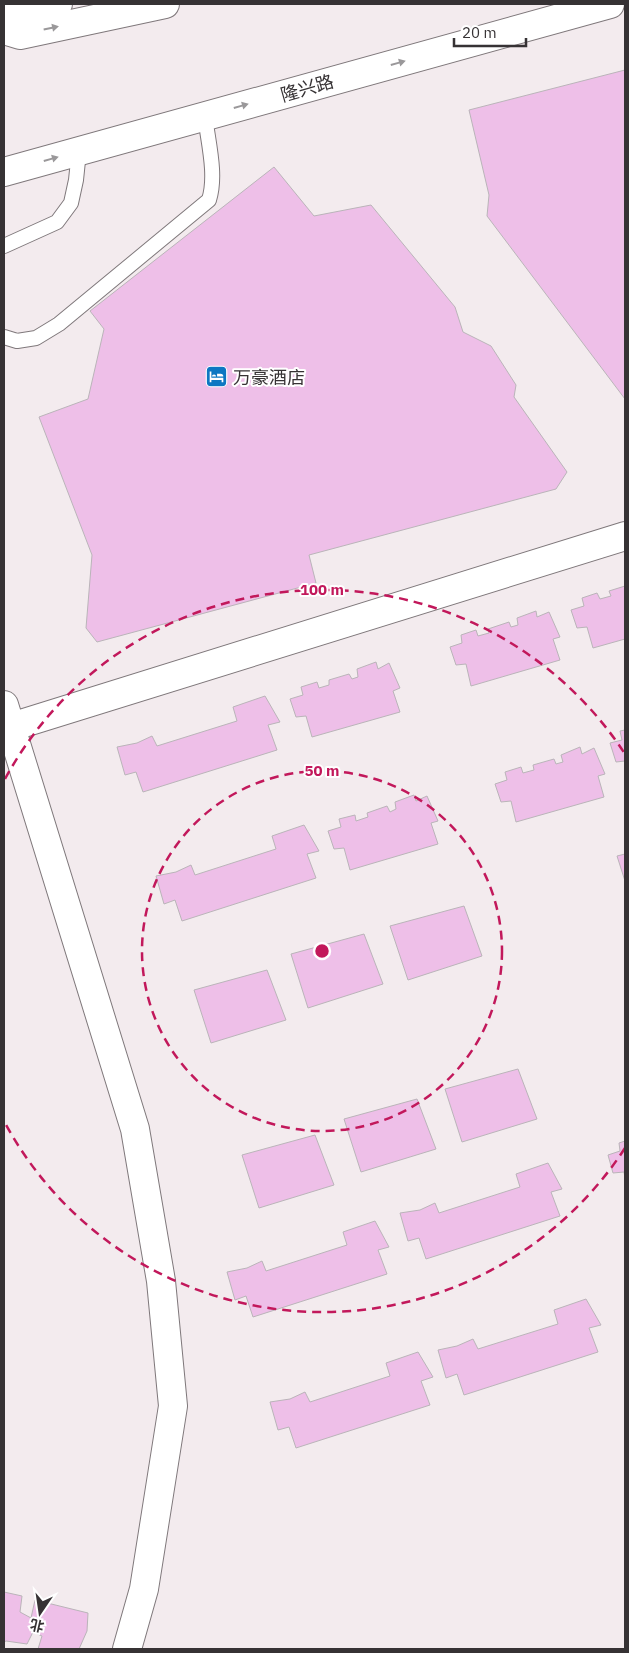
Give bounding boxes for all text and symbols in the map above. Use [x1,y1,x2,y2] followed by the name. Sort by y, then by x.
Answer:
[454,15,526,47] scale bar
[462,23,497,42] text: 20 m
[44,24,59,32] one-way arrow
[390,58,405,66] one-way arrow
[278,70,336,106] street label: 隆兴路
[233,102,249,110] one-way arrow
[43,155,58,163] one-way arrow
[205,365,229,389] hotel icon: 万豪酒店
[233,366,305,389] place label: 万豪酒店
[300,580,344,599] text: 100 m
[305,761,339,780] text: 50 m
[313,942,331,960] centre of rings
[15,1588,65,1638] north arrow
[28,1615,46,1636] text: 北

